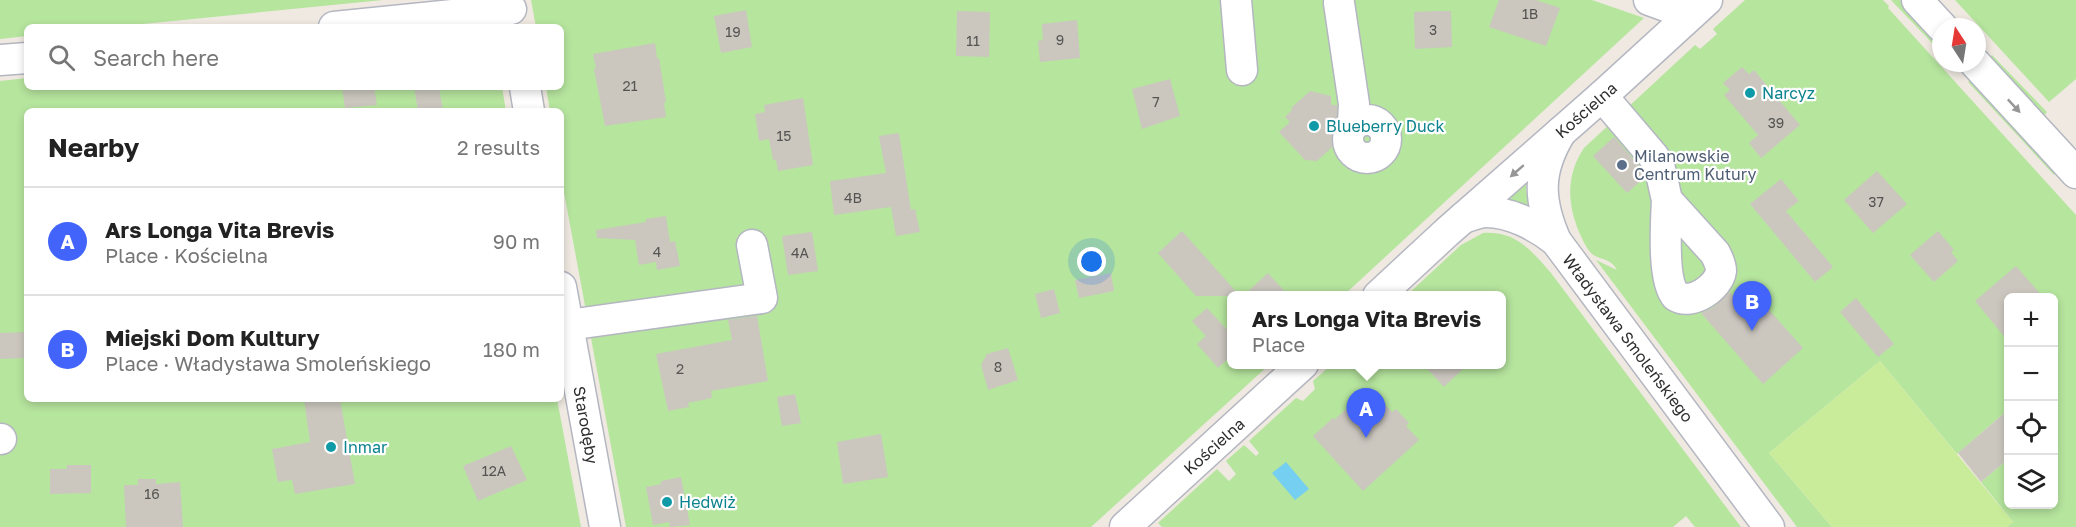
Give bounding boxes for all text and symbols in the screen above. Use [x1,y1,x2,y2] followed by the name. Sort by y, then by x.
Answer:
[1522,5,1538,22] house number: 1B
[1932,18,1986,72] north arrow
[1429,21,1437,38] house number: 3
[725,23,741,40] house number: 19
[24,24,564,90] search box
[1056,31,1064,48] house number: 9
[966,32,980,49] house number: 11
[45,41,78,74] icon: search
[93,44,219,71] text: Search here
[623,77,638,94] house number: 21
[1551,78,1621,142] street label: Kościelna
[1762,83,1815,103] place label: Narcyz
[1743,86,1757,100] marker: Narcyz
[1152,93,1160,110] house number: 7
[2007,99,2021,113] one-way arrow
[1768,114,1784,131] house number: 39
[1326,116,1444,136] place label: Blueberry Duck
[1307,119,1321,133] marker: Blueberry Duck
[777,127,791,144] house number: 15
[48,132,139,163] text: Nearby
[457,135,540,159] text: 2 results
[1634,146,1757,184] place label: Milanowskie Centrum Kutury
[1615,158,1629,172] marker: Milanowskie Centrum Kutury
[1510,164,1525,177] one-way arrow
[844,189,862,206] house number: 4B
[1868,193,1884,210] house number: 37
[105,216,334,243] text: Ars Longa Vita Brevis
[60,229,75,253] text: A
[493,229,540,253] text: 90 m
[105,243,268,267] text: Place · Kościelna
[653,243,661,260] house number: 4
[791,244,810,261] house number: 4A
[1077,247,1106,276] your location
[1558,250,1698,426] street label: Władysława Smoleńskiego
[1732,282,1772,331] pin: B
[1227,291,1506,369] popup
[2004,293,2058,509] map controls
[2004,293,2058,347] button: +
[1252,305,1481,332] text: Ars Longa Vita Brevis
[105,324,320,351] text: Miejski Dom Kultury
[1252,332,1305,356] text: Place
[60,337,75,361] text: B
[483,337,540,361] text: 180 m
[2004,347,2058,401] button: −
[105,351,431,375] text: Place · Władysława Smoleńskiego
[994,358,1002,375] house number: 8
[676,360,684,377] house number: 2
[569,385,603,465] street label: Starodęby
[1346,388,1386,438] pin: A
[2004,401,2058,455] button: locate
[1179,413,1249,479] street label: Kościelna
[343,437,387,457] place label: Inmar
[324,440,338,454] marker: Inmar
[2004,455,2058,509] button: layers
[482,462,507,479] house number: 12A
[144,485,160,502] house number: 16
[679,492,736,512] place label: Hedwiż
[660,495,674,509] marker: Hedwiż

